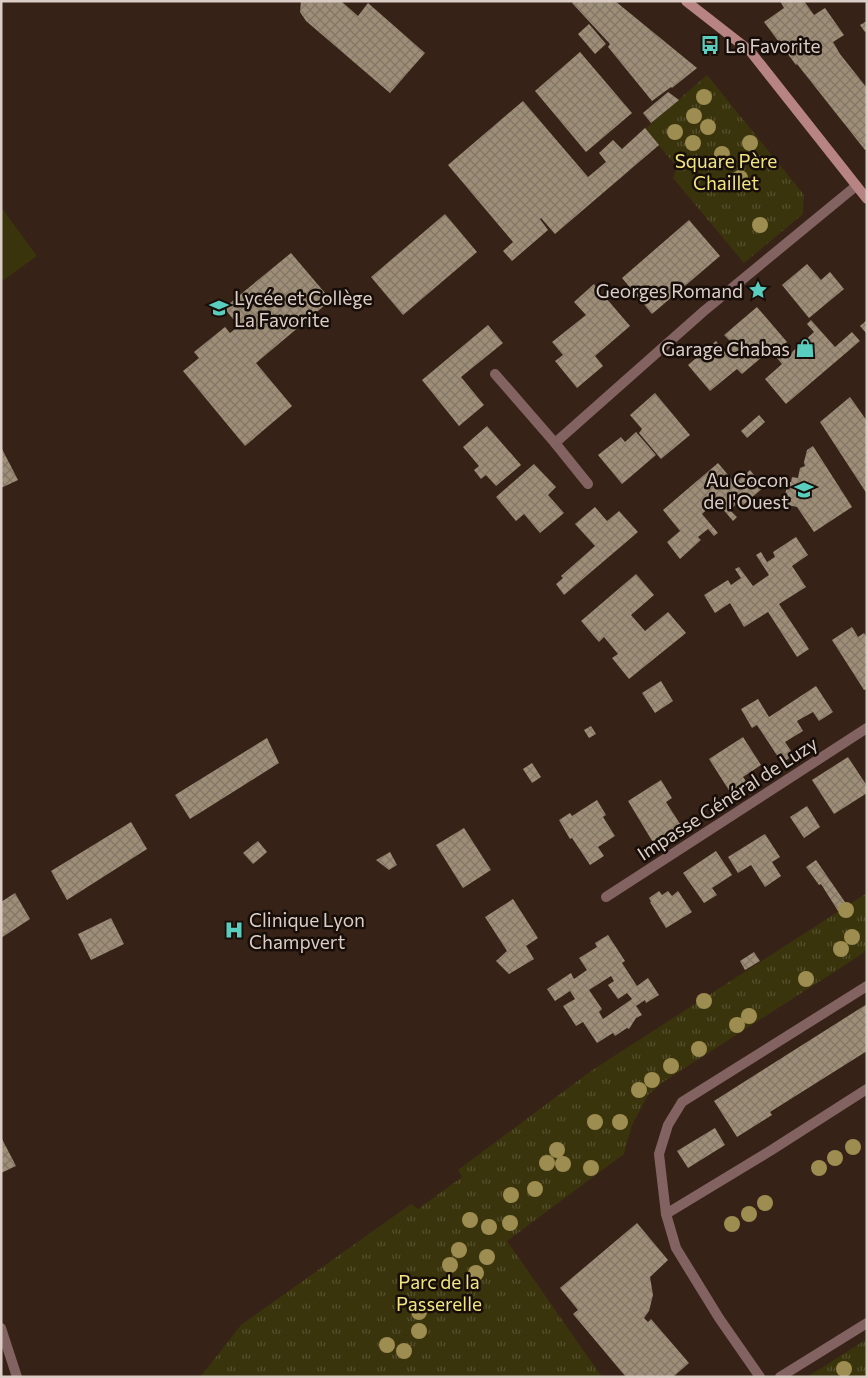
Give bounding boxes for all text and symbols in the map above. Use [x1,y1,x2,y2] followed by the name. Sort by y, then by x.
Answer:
[699,34,721,56] bus stop icon: La Favorite
[725,34,821,57] place label: La Favorite
[675,149,777,194] park label: Square Père Chaillet
[596,279,743,302] place label: Georges Romand
[747,279,769,301] place icon: Georges Romand
[234,286,372,331] place label: Lycée et Collège La Favorite
[208,297,230,319] school or university icon: Lycée et Collège La Favorite
[661,337,790,360] place label: Garage Chabas
[794,337,816,359] shop icon: Garage Chabas
[703,468,789,513] place label: Au Cocon de l'Ouest
[793,479,815,501] school or university icon: Au Cocon de l'Ouest
[633,731,821,865] street label: Impasse Général de Luzy
[249,908,365,953] place label: Clinique Lyon Champvert
[223,919,245,941] hospital icon: Clinique Lyon Champvert
[396,1270,482,1315] park label: Parc de la Passerelle

